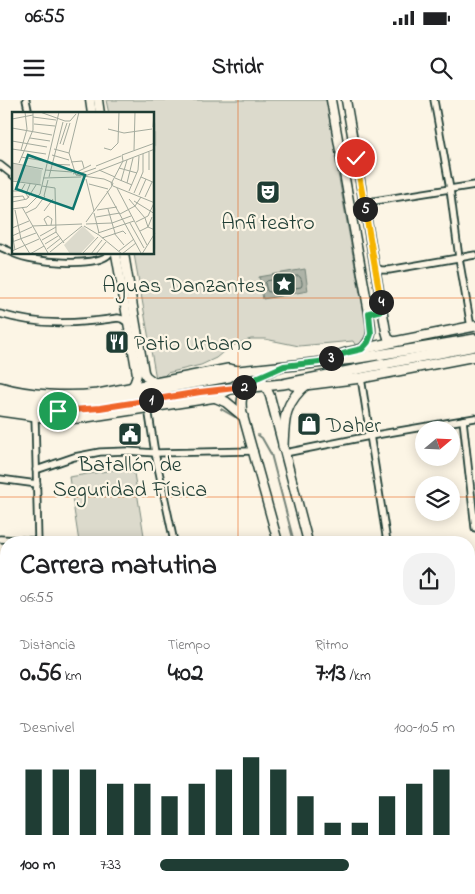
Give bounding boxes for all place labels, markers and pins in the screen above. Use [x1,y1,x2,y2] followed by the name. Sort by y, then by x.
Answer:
[335,137,377,179] pin
[255,179,281,205] theatre icon: Anfiteatro
[352,196,378,222] pin: 5
[221,208,315,240] place label: Anfiteatro
[102,271,266,304] place label: Aguas Danzantes
[271,271,297,297] place icon: Aguas Danzantes
[368,290,394,314] pin: 4
[104,329,130,355] restaurant icon: Patio Urbano
[134,329,252,361] place label: Patio Urbano
[318,346,344,370] pin: 3
[232,374,256,400] pin: 2
[138,388,164,412] pin: 1
[37,390,79,432] pin
[296,411,322,437] shop icon: Daher
[325,411,381,443] place label: Daher
[117,421,143,447] public building icon: Batallón de Seguridad Física
[53,450,207,508] place label: Batallón de Seguridad Física

